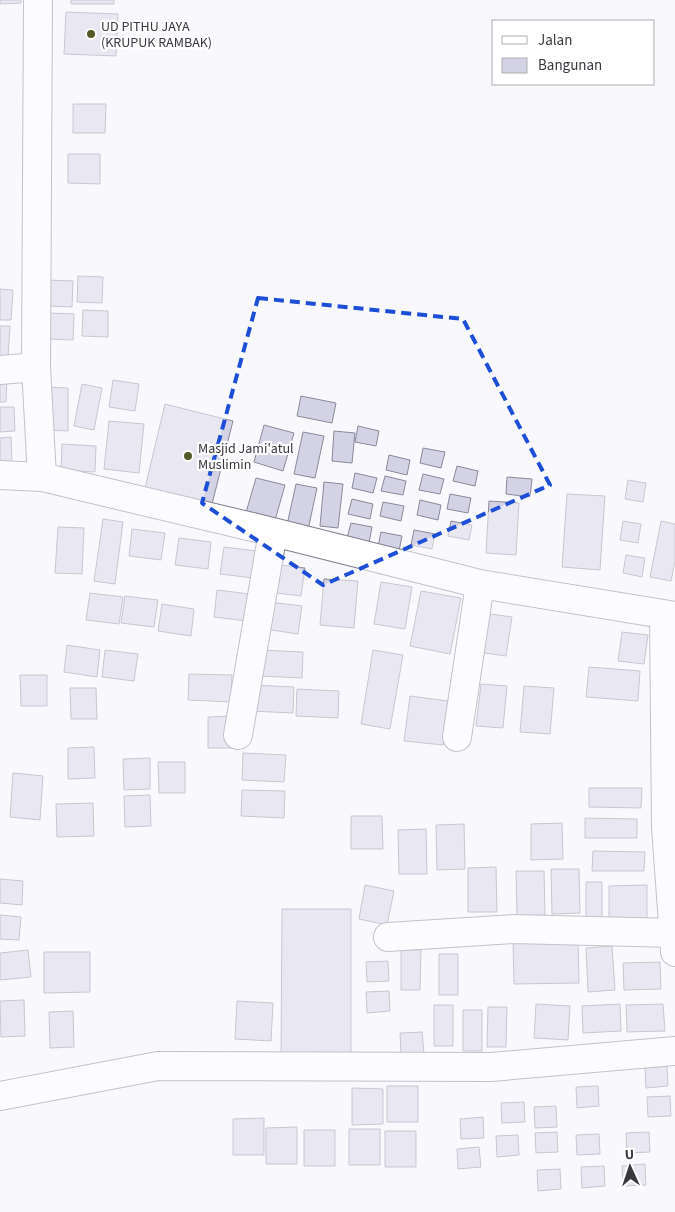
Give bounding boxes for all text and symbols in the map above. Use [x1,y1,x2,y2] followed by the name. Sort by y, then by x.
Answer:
[101,17,212,53] place label: UD PITHU JAYA (KRUPUK RAMBAK)
[492,20,655,85] legend
[85,28,97,40] marker: UD PITHU JAYA (KRUPUK RAMBAK)
[538,30,572,51] text: Jalan
[538,55,602,76] text: Bangunan
[198,439,294,475] place label: Masjid Jami'atul Muslimin
[182,450,194,462] marker: Masjid Jami'atul Muslimin
[605,1142,655,1192] north arrow
[624,1145,635,1165] text: U

